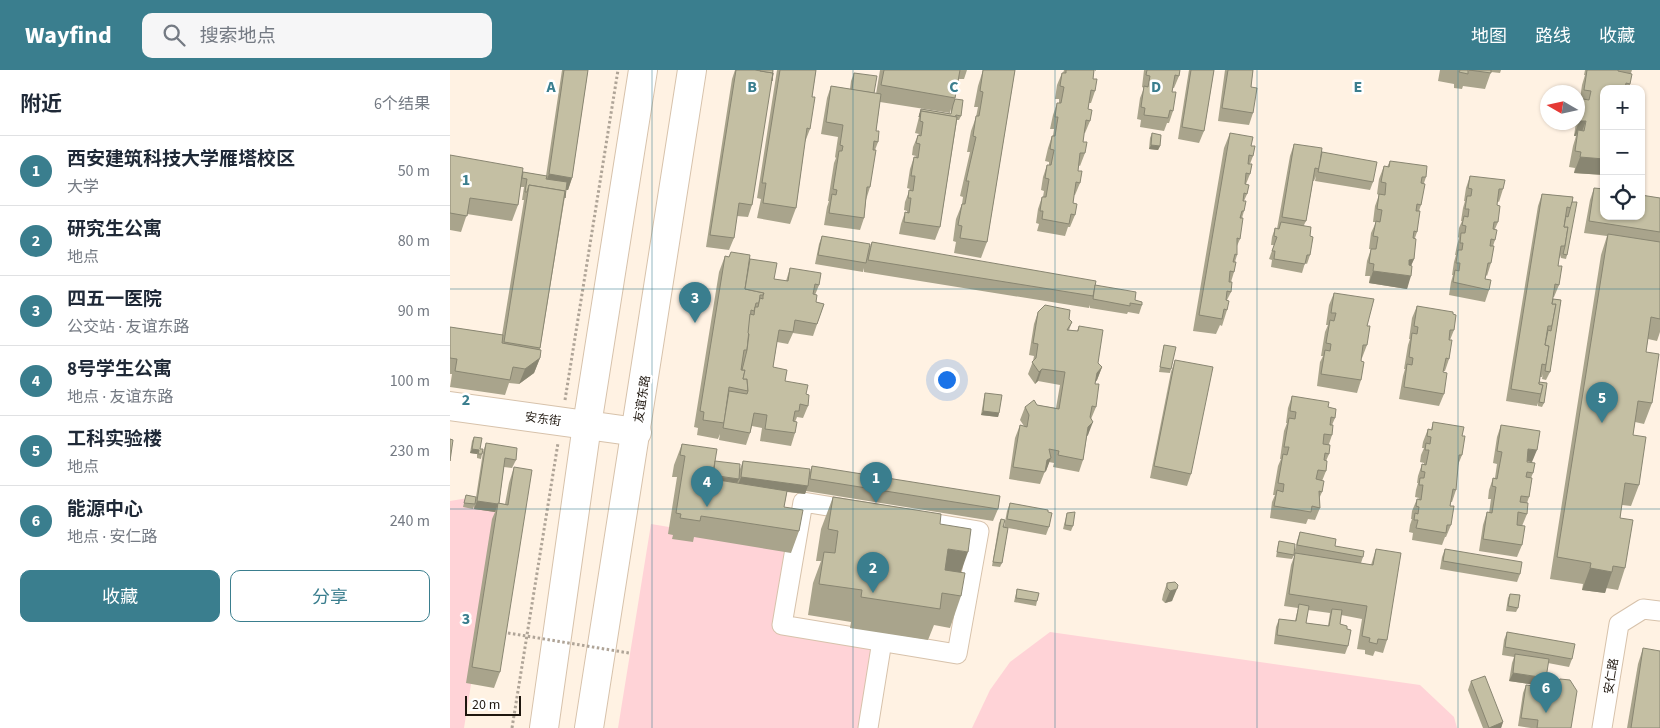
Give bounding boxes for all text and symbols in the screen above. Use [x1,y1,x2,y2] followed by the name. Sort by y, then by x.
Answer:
[142,13,492,58] search box
[25,18,112,53] text: Wayfind
[160,21,188,49] icon: search
[200,23,276,50] text: 搜索地点
[1471,24,1507,49] text: 地图
[1535,24,1571,49] text: 路线
[1599,24,1635,49] text: 收藏
[545,76,556,98] text: A
[747,76,757,98] text: B
[949,76,959,98] text: C
[1151,76,1161,98] text: D
[1354,76,1362,98] text: E
[1540,85,1585,130] north arrow
[1600,85,1645,220] map controls
[1600,85,1645,130] button: +
[20,89,62,119] text: 附近
[374,93,430,115] text: 6个结果
[1600,130,1645,175] button: −
[67,146,295,173] text: 西安建筑科技大学雁塔校区
[32,160,40,182] text: 1
[398,160,430,182] text: 50 m
[462,169,470,191] text: 1
[1600,175,1645,220] button: locate
[67,176,99,198] text: 大学
[67,216,162,243] text: 研究生公寓
[32,230,40,252] text: 2
[398,230,430,252] text: 80 m
[67,246,99,268] text: 地点
[679,282,711,323] pin: 3
[67,286,162,313] text: 四五一医院
[32,300,40,322] text: 3
[398,300,430,322] text: 90 m
[67,316,189,338] text: 公交站 · 友谊东路
[67,356,172,383] text: 8号学生公寓
[934,367,960,393] your location
[32,370,40,392] text: 4
[390,370,430,392] text: 100 m
[630,374,655,424] street label: 友谊东路
[1586,382,1618,423] pin: 5
[67,386,173,408] text: 地点 · 友谊东路
[462,389,470,411] text: 2
[524,409,562,430] street label: 安东街
[67,426,162,453] text: 工科实验楼
[32,440,40,462] text: 5
[390,440,430,462] text: 230 m
[67,456,99,478] text: 地点
[860,462,892,503] pin: 1
[691,466,723,507] pin: 4
[67,496,143,523] text: 能源中心
[32,510,40,532] text: 6
[390,510,430,532] text: 240 m
[67,526,157,548] text: 地点 · 安仁路
[857,552,889,593] pin: 2
[20,570,220,622] button: 收藏
[230,570,430,622] button: 分享
[462,608,470,630] text: 3
[1600,657,1623,695] street label: 安仁路
[1530,672,1562,713] pin: 6
[465,693,521,716] scale bar
[472,695,500,715] text: 20 m

